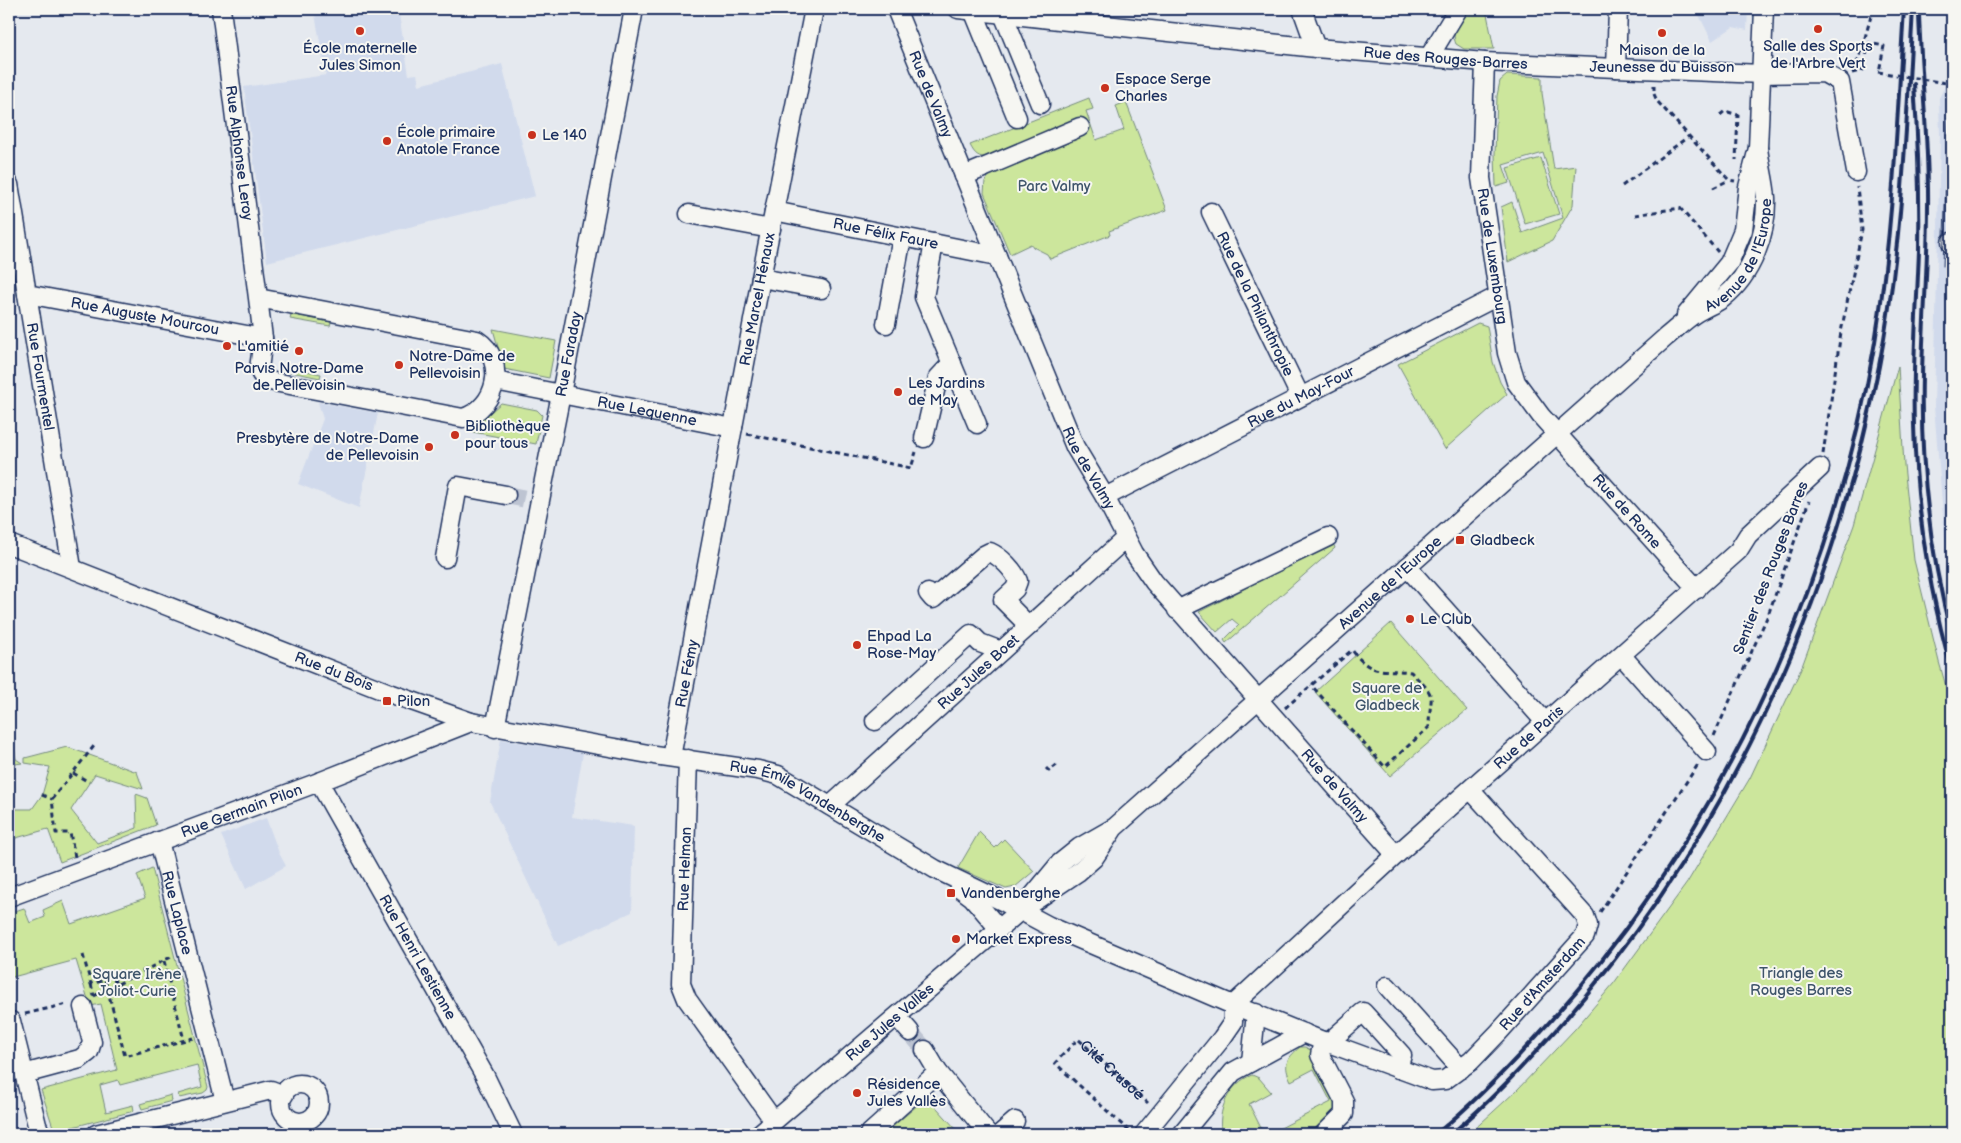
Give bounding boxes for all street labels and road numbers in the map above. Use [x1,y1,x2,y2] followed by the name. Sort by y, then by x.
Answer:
[1363,42,1529,73] street label: Rue des Rouges-Barres
[905,48,957,141] street label: Rue de Valmy
[221,84,258,222] street label: Rue Alphonse Leroy
[1473,187,1512,326] street label: Rue de Luxembourg
[1702,198,1776,316] street label: Avenue de l'Europe
[831,214,940,253] street label: Rue Félix Faure
[1212,228,1299,379] street label: Rue de la Philanthropie
[735,231,779,367] street label: Rue Marcel Hénaux
[69,293,221,339] street label: Rue Auguste Mourcou
[551,310,586,398] street label: Rue Faraday
[22,321,59,432] street label: Rue Fourmentel
[1244,361,1358,432] street label: Rue du May-Four
[596,392,699,430] street label: Rue Lequenne
[1058,424,1119,513] street label: Rue de Valmy
[1588,470,1666,553] street label: Rue de Rome
[1729,478,1813,657] street label: Sentier des Rouges Barres
[1334,531,1446,633] street label: Avenue de l'Europe
[934,630,1023,713] street label: Rue Jules Boet
[671,638,702,709] street label: Rue Fémy
[292,647,377,695] street label: Rue du Bois
[1490,701,1568,773] street label: Rue de Paris
[1297,745,1372,827] street label: Rue de Valmy
[728,757,889,847] street label: Rue Émile Vandenberghe
[178,780,305,842] street label: Rue Germain Pilon
[674,826,696,912] street label: Rue Helman
[157,869,197,957] street label: Rue Laplace
[375,891,461,1023] street label: Rue Henri Lestienne
[1495,933,1589,1035] street label: Rue d'Amsterdam
[842,979,938,1065] street label: Rue Jules Vallès
[1076,1036,1148,1105] street label: Cité Crusoé

